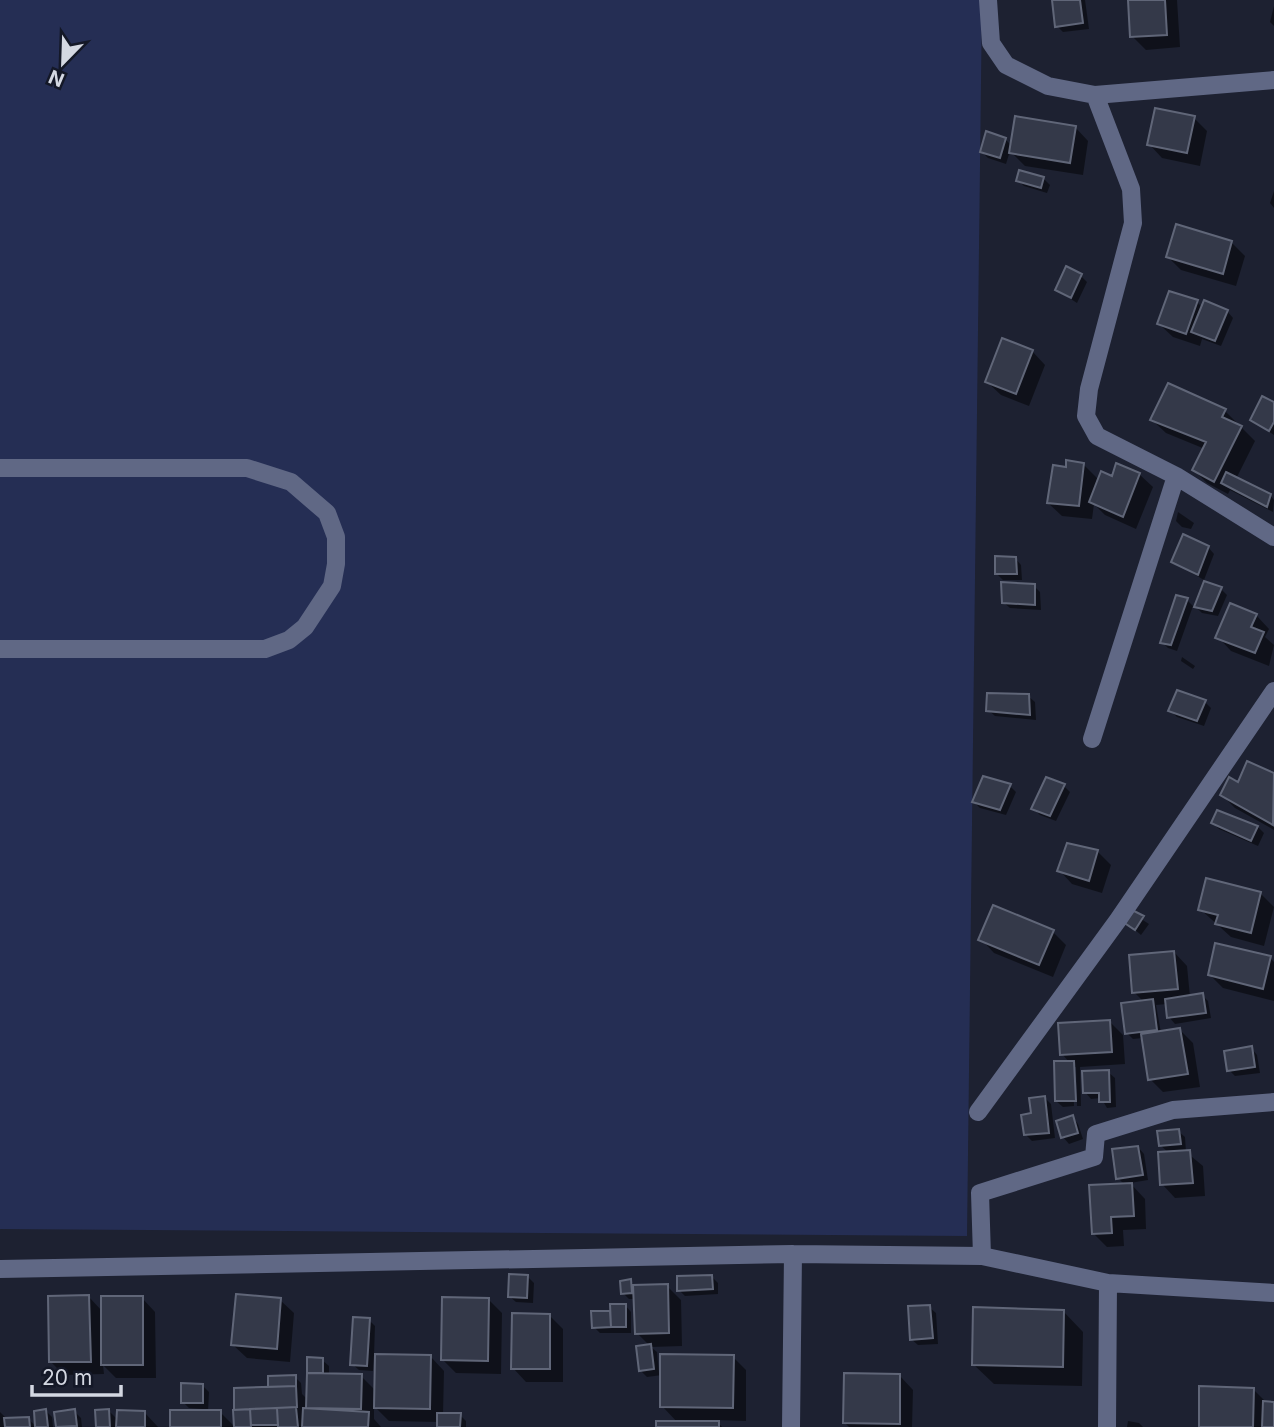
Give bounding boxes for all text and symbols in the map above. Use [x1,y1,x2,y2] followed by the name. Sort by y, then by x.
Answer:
[28,28,98,98] north arrow
[45,65,68,92] text: N
[32,1354,121,1398] scale bar
[42,1365,92,1390] text: 20 m

